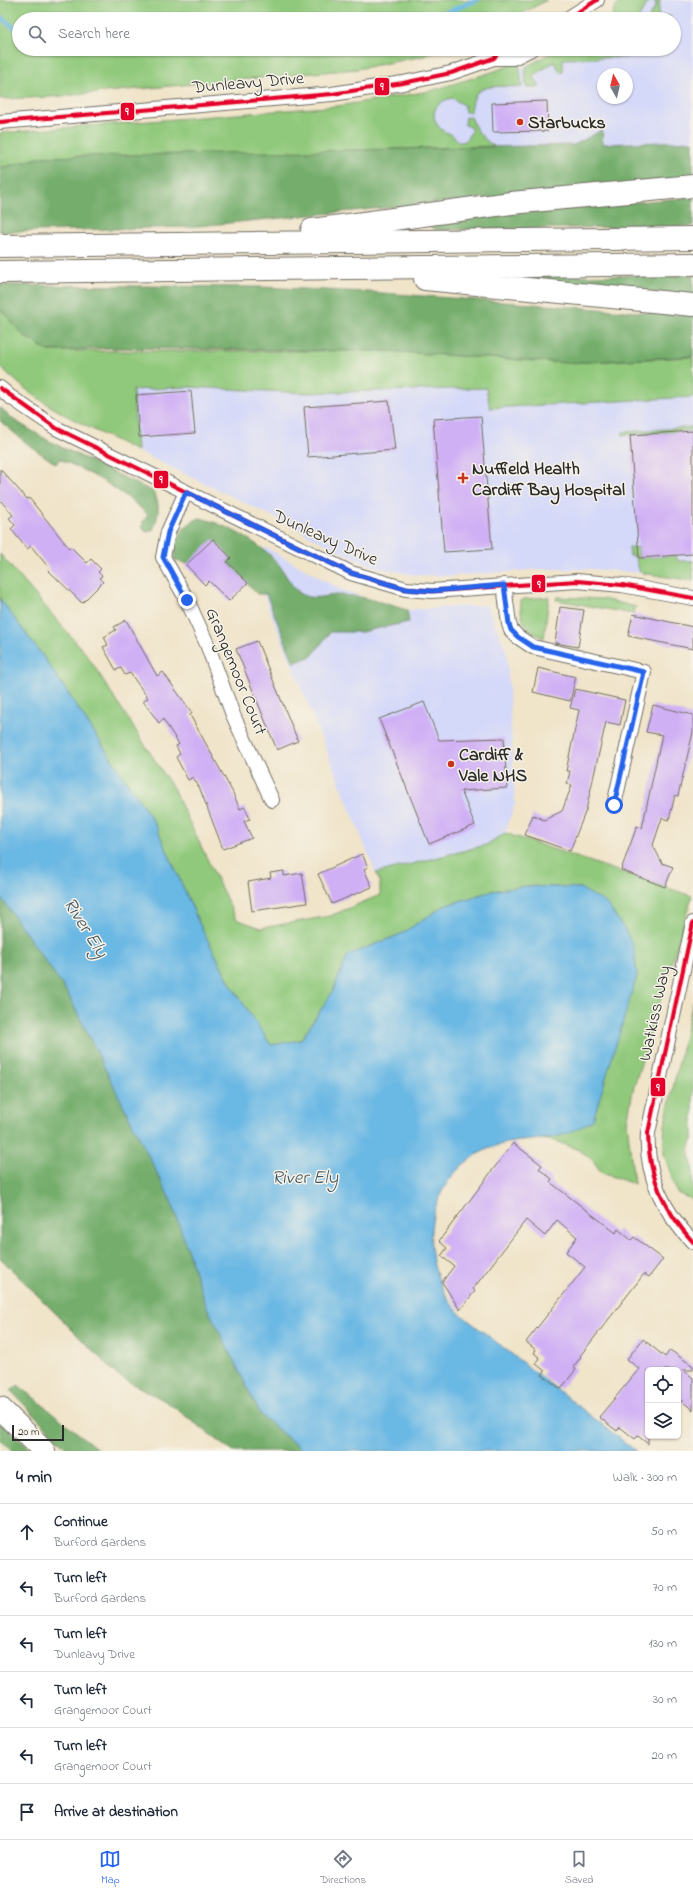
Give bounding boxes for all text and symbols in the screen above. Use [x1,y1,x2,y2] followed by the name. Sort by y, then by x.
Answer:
[12,12,681,56] search box
[26,23,48,45] icon: search
[58,23,130,45] text: Search here
[190,66,306,102] street label: Dunleavy Drive
[597,68,633,104] north arrow
[374,77,390,96] line badge: 9
[379,79,384,95] text: 9
[120,102,135,121] line badge: 9
[124,104,129,120] text: 9
[528,111,606,137] place label: Starbucks
[515,117,525,127] marker: Starbucks
[472,457,625,505] place label: Nuffield Health Cardiff Bay Hospital
[153,470,169,489] line badge: 9
[158,472,163,488] text: 9
[457,472,469,484] marker: Nuffield Health Cardiff Bay Hospital
[268,504,383,574] street label: Dunleavy Drive
[531,574,546,593] line badge: 9
[536,577,541,593] text: 9
[178,591,196,609] route end
[197,604,273,740] street label: Grangemoor Court
[458,743,527,790] place label: Cardiff & Vale NHS
[446,759,456,769] marker: Cardiff & Vale NHS
[605,796,623,814] route start
[56,893,114,964] water label: River Ely
[633,963,679,1064] street label: Watkiss Way
[650,1077,666,1097] line badge: 9
[655,1080,660,1096] text: 9
[272,1165,339,1192] water label: River Ely
[645,1367,681,1439] map controls
[645,1367,681,1403] button: locate
[645,1403,681,1439] button: layers
[12,1423,64,1442] scale bar
[18,1424,40,1440] text: 20 m
[16,1465,52,1490] text: 4 min
[613,1468,677,1487] text: Walk · 300 m
[54,1511,108,1533] text: Continue
[16,1521,38,1543] icon: ahead
[651,1522,677,1541] text: 50 m
[54,1533,146,1552] text: Burford Gardens
[54,1567,107,1589] text: Turn left
[16,1577,38,1599] icon: left
[653,1578,677,1597] text: 70 m
[54,1589,146,1608] text: Burford Gardens
[54,1623,107,1645] text: Turn left
[16,1633,38,1655] icon: left
[649,1634,677,1653] text: 130 m
[54,1645,135,1664] text: Dunleavy Drive
[54,1679,107,1701] text: Turn left
[16,1689,38,1711] icon: left
[653,1690,677,1709] text: 30 m
[54,1701,152,1720] text: Grangemoor Court
[54,1735,107,1757] text: Turn left
[16,1745,38,1767] icon: left
[652,1746,677,1765] text: 20 m
[54,1757,152,1776] text: Grangemoor Court
[16,1801,38,1823] icon: arrive
[54,1801,178,1823] text: Arrive at destination
[99,1848,121,1888] tab: Map
[320,1848,366,1888] tab: Directions
[565,1848,594,1888] tab: Saved

